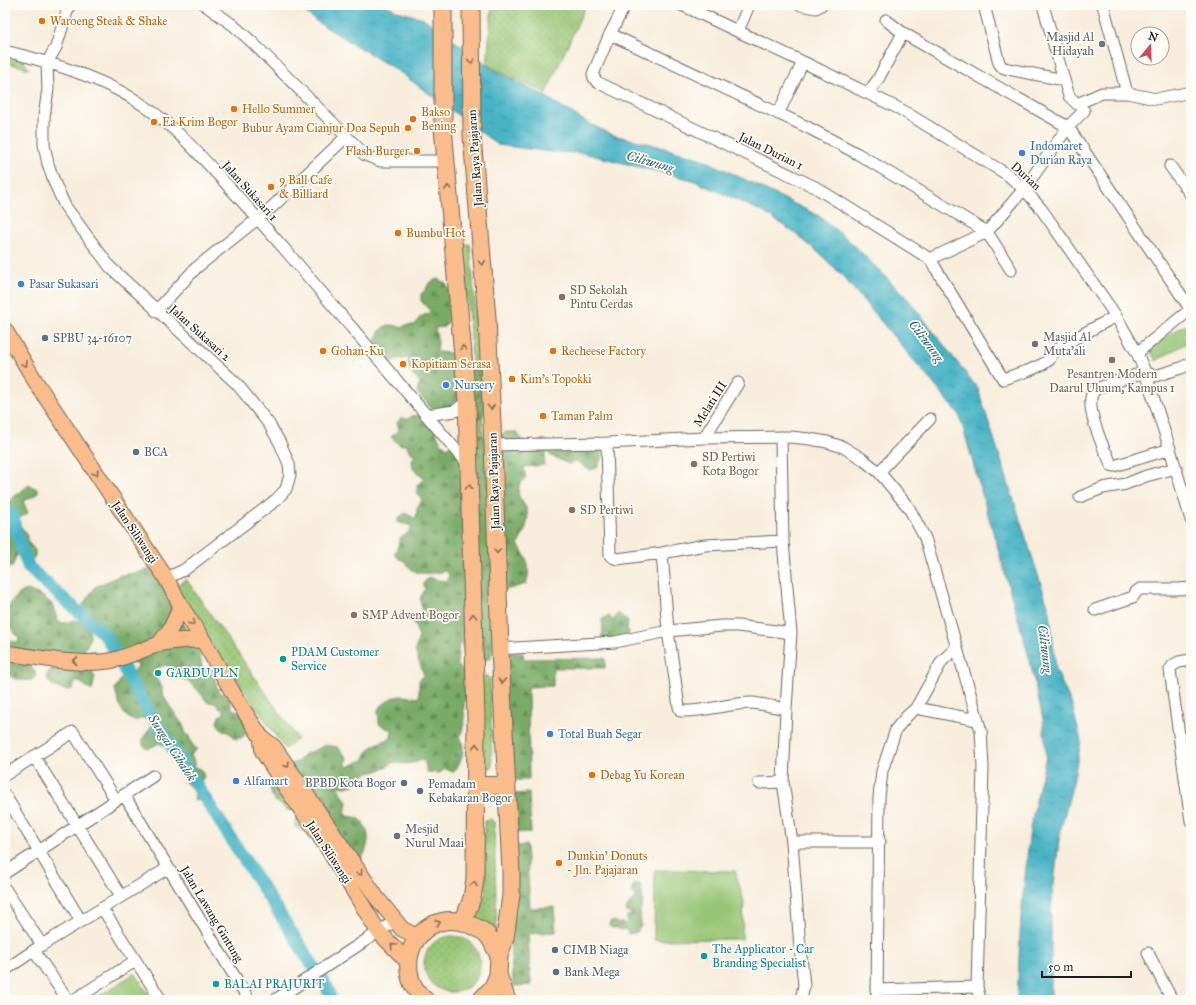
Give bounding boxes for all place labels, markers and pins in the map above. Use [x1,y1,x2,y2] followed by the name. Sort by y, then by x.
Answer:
[50,14,167,29] place label: Waroeng Steak & Shake
[37,16,47,26] marker: Waroeng Steak & Shake
[1046,30,1095,58] place label: Masjid Al Hidayah
[1097,39,1107,49] marker: Masjid Al Hidayah
[242,102,316,116] place label: Hello Summer
[229,104,239,114] marker: Hello Summer
[421,105,456,134] place label: Bakso Bening
[408,114,418,124] marker: Bakso Bening
[162,115,238,130] place label: Ea Krim Bogor
[149,117,159,127] marker: Ea Krim Bogor
[242,121,400,135] place label: Bubur Ayam Cianjur Doa Sepuh
[403,123,413,133] marker: Bubur Ayam Cianjur Doa Sepuh
[1030,139,1093,167] place label: Indomaret Durian Raya
[345,144,409,159] place label: Flash Burger
[412,146,422,156] marker: Flash Burger
[1017,148,1027,158] marker: Indomaret Durian Raya
[279,173,332,201] place label: 9 Ball Cafe & Billiard
[266,182,276,192] marker: 9 Ball Cafe & Billiard
[406,226,466,240] place label: Bumbu Hot
[393,228,403,238] marker: Bumbu Hot
[29,277,99,291] place label: Pasar Sukasari
[16,279,26,289] marker: Pasar Sukasari
[570,283,633,311] place label: SD Sekolah Pintu Cerdas
[557,292,567,302] marker: SD Sekolah Pintu Cerdas
[1043,330,1092,358] place label: Masjid Al Muta'ali
[53,331,132,345] place label: SPBU 34-16107
[40,333,50,343] marker: SPBU 34-16107
[1030,339,1040,349] marker: Masjid Al Muta'ali
[331,344,384,358] place label: Gohan-Ku
[561,344,647,358] place label: Recheese Factory
[318,346,328,356] marker: Gohan-Ku
[548,346,558,356] marker: Recheese Factory
[1107,355,1117,365] marker: Pesantren Modern Daarul Uluum, Kampus 1
[411,357,492,371] place label: Kopitiam Serasa
[398,359,408,369] marker: Kopitiam Serasa
[1049,367,1175,395] place label: Pesantren Modern Daarul Uluum, Kampus 1
[520,372,592,386] place label: Kim's Topokki
[507,374,517,384] marker: Kim's Topokki
[454,378,495,392] place label: Nursery
[441,380,451,390] marker: Nursery
[551,409,613,423] place label: Taman Palm
[538,411,548,421] marker: Taman Palm
[144,445,168,459] place label: BCA
[131,447,141,457] marker: BCA
[702,450,759,479] place label: SD Pertiwi Kota Bogor
[689,459,699,469] marker: SD Pertiwi Kota Bogor
[580,503,634,517] place label: SD Pertiwi
[567,505,577,515] marker: SD Pertiwi
[362,608,459,623] place label: SMP Advent Bogor
[349,610,359,620] marker: SMP Advent Bogor
[291,645,379,673] place label: PDAM Customer Service
[278,654,288,664] marker: PDAM Customer Service
[166,666,239,680] place label: GARDU PLN
[153,668,163,678] marker: GARDU PLN
[558,727,643,742] place label: Total Buah Segar
[545,729,555,739] marker: Total Buah Segar
[600,768,685,783] place label: Debag Yu Korean
[587,770,597,780] marker: Debag Yu Korean
[243,774,289,788] place label: Alfamart
[231,776,241,786] marker: Alfamart
[305,776,397,791] place label: BPBD Kota Bogor
[428,777,512,806] place label: Pemadam Kebakaran Bogor
[399,778,409,788] marker: BPBD Kota Bogor
[415,786,425,796] marker: Pemadam Kebakaran Bogor
[405,822,465,850] place label: Mesjid Nurul Maai
[392,831,402,841] marker: Mesjid Nurul Maai
[567,849,647,878] place label: Dunkin' Donuts - Jln. Pajajaran
[554,858,564,868] marker: Dunkin' Donuts - Jln. Pajajaran
[712,942,814,971] place label: The Applicator - Car Branding Specialist
[563,943,629,958] place label: CIMB Niaga
[550,945,560,955] marker: CIMB Niaga
[699,951,709,961] marker: The Applicator - Car Branding Specialist
[564,965,620,980] place label: Bank Mega
[551,967,561,977] marker: Bank Mega
[224,977,324,992] place label: BALAI PRAJURIT
[211,979,221,989] marker: BALAI PRAJURIT

